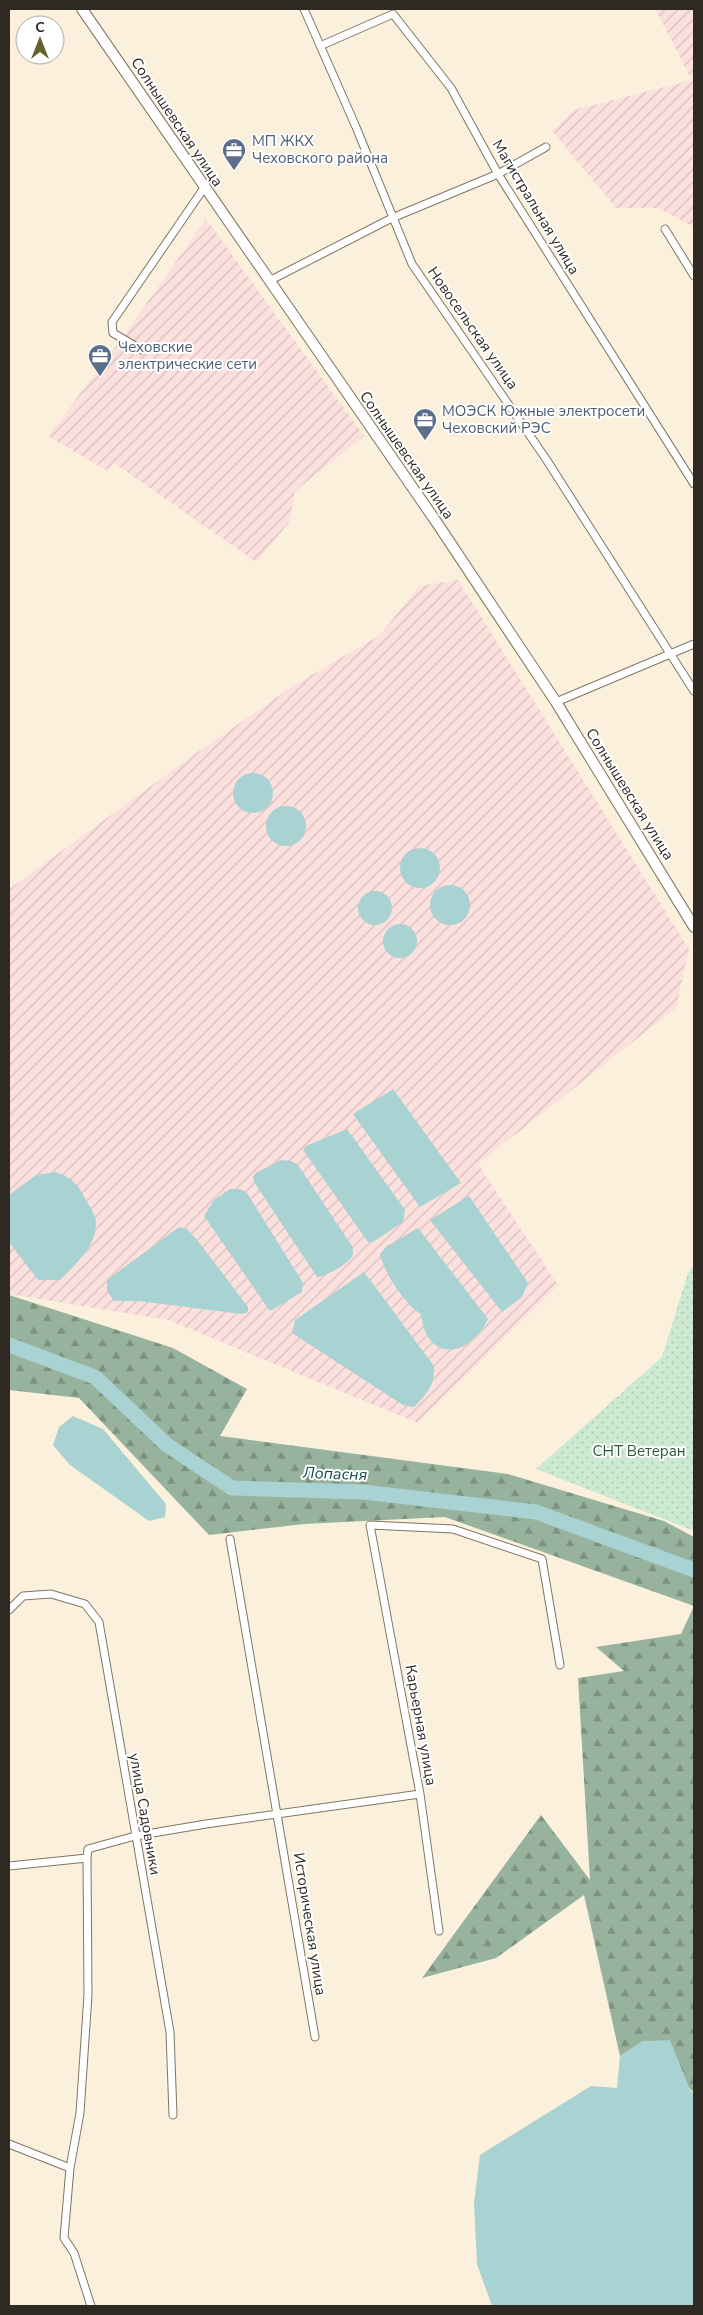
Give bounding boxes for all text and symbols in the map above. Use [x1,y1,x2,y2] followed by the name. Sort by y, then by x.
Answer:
[15,15,65,65] north arrow
[35,18,45,37] text: С
[126,53,228,191] street label: Солнышевская улица
[252,131,388,168] place label: МП ЖКХ Чеховского района
[488,136,584,278] street label: Магистральная улица
[221,137,247,171] office icon: МП ЖКХ Чеховского района
[423,263,523,393] street label: Новосельская улица
[118,337,257,374] place label: Чеховские электрические сети
[87,343,113,377] office icon: Чеховские электрические сети
[355,387,459,523] street label: Солнышевская улица
[442,401,645,438] place label: МОЭСК Южные электросети Чеховский РЭС
[412,407,438,441] office icon: МОЭСК Южные электросети Чеховский РЭС
[581,724,679,864] street label: Солнышевская улица
[592,1441,686,1461] park label: СНТ Ветеран
[301,1462,368,1486] water label: Лопасня
[401,1663,441,1787] street label: Карьерная улица
[124,1751,166,1877] street label: улица Садовники
[289,1851,331,1997] street label: Историческая улица

